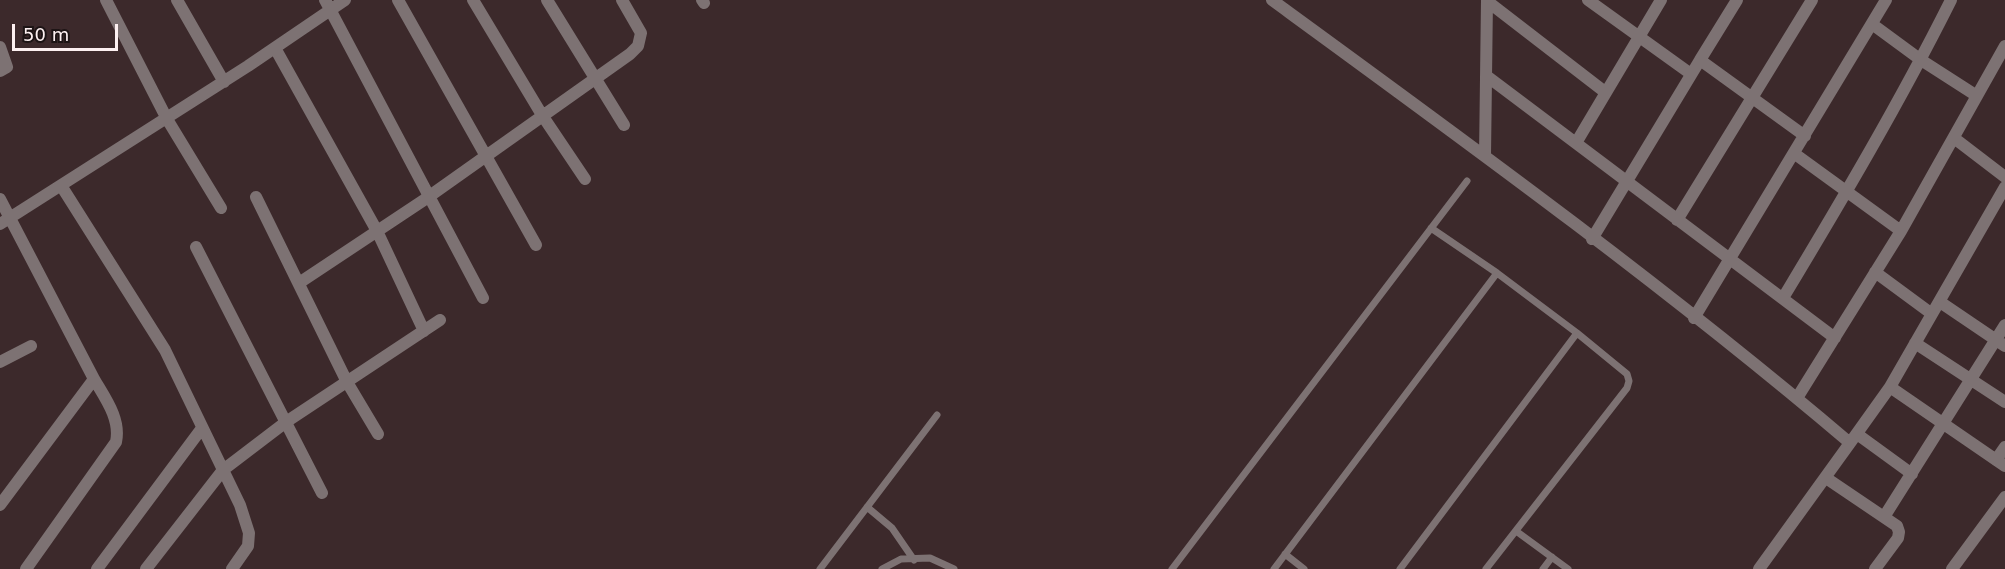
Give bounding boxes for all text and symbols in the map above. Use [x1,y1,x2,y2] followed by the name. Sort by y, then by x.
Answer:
[15,12,122,50] scale bar
[23,24,69,45] text: 50 m

